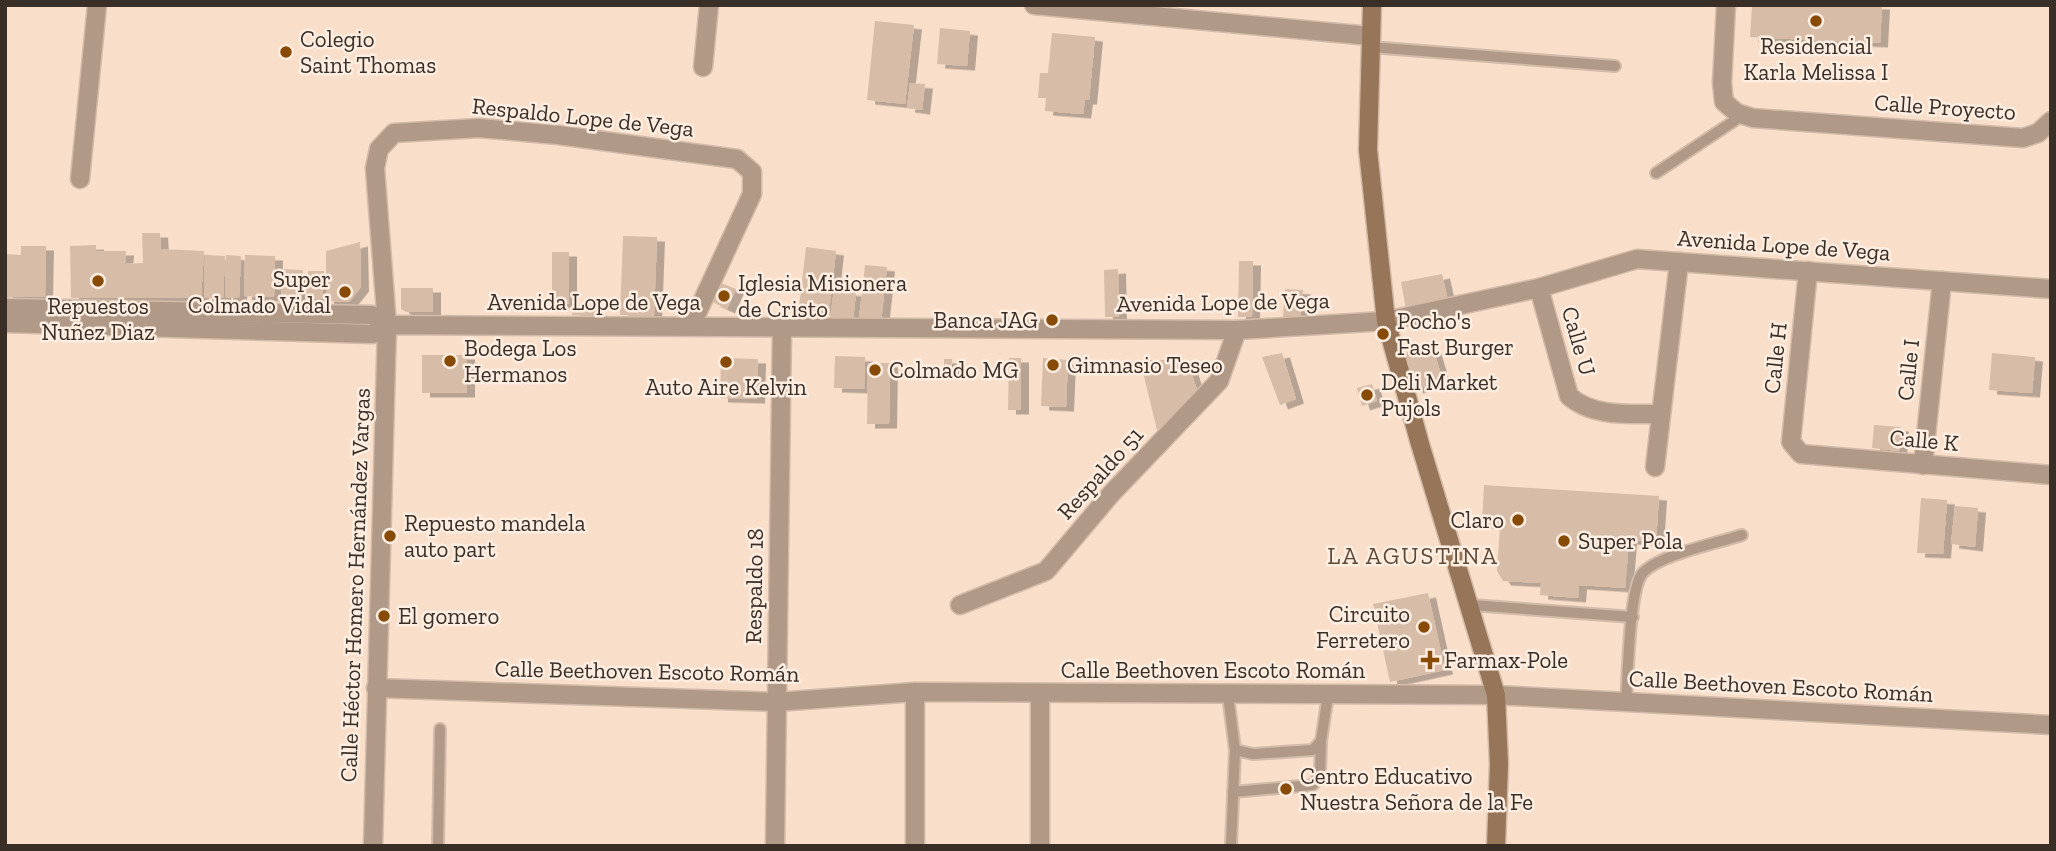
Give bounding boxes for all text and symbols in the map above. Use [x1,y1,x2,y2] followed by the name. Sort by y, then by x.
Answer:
[1808,13,1824,29] marker: Residencial Karla Melissa I
[300,25,436,79] place label: Colegio Saint Thomas
[1744,32,1888,86] place label: Residencial Karla Melissa I
[278,44,294,60] marker: Colegio Saint Thomas
[1873,88,2017,126] street label: Calle Proyecto
[471,91,695,143] street label: Respaldo Lope de Vega
[1677,224,1891,266] street label: Avenida Lope de Vega
[188,265,331,319] place label: Super Colmado Vidal
[738,269,907,323] place label: Iglesia Misionera de Cristo
[90,273,106,289] marker: Repuestos Nuñez Diaz
[337,284,353,300] marker: Super Colmado Vidal
[1116,286,1330,318] street label: Avenida Lope de Vega
[487,288,701,316] street label: Avenida Lope de Vega
[716,288,732,304] marker: Iglesia Misionera de Cristo
[41,292,155,346] place label: Repuestos Nuñez Diaz
[1556,303,1602,379] street label: Calle U
[933,306,1038,334] place label: Banca JAG
[1397,307,1514,361] place label: Pocho's Fast Burger
[1044,312,1060,328] marker: Banca JAG
[1757,321,1793,395] street label: Calle H
[1375,326,1391,342] marker: Pocho's Fast Burger
[464,334,576,388] place label: Bodega Los Hermanos
[1891,338,1925,402] street label: Calle I
[1067,351,1223,379] place label: Gimnasio Teseo
[442,353,458,369] marker: Bodega Los Hermanos
[718,354,734,370] marker: Auto Aire Kelvin
[889,356,1018,384] place label: Colmado MG
[1045,357,1061,373] marker: Gimnasio Teseo
[867,362,883,378] marker: Colmado MG
[1381,368,1498,422] place label: Deli Market Pujols
[645,373,807,401] place label: Auto Aire Kelvin
[334,387,376,783] street label: Calle Héctor Homero Hernández Vargas
[1359,387,1375,403] marker: Deli Market Pujols
[1051,421,1149,525] street label: Respaldo 51
[1888,423,1960,457] street label: Calle K
[1450,506,1504,534] place label: Claro
[404,509,586,563] place label: Repuesto mandela auto part
[1510,512,1526,528] marker: Claro
[1578,527,1683,555] place label: Super Pola
[382,528,398,544] marker: Repuesto mandela auto part
[739,528,769,644] street label: Respaldo 18
[1556,533,1572,549] marker: Super Pola
[1327,541,1499,570] district label: LA AGUSTINA
[1316,600,1410,654] place label: Circuito Ferretero
[398,602,499,630] place label: El gomero
[376,608,392,624] marker: El gomero
[1416,619,1432,635] marker: Circuito Ferretero
[1444,646,1568,674] place label: Farmax-Pole
[1422,652,1438,668] marker: Farmax-Pole
[495,654,799,688] street label: Calle Beethoven Escoto Román
[1061,656,1365,684] street label: Calle Beethoven Escoto Román
[1628,664,1934,708] street label: Calle Beethoven Escoto Román
[1300,762,1533,816] place label: Centro Educativo Nuestra Señora de la Fe
[1278,781,1294,797] marker: Centro Educativo Nuestra Señora de la Fe

